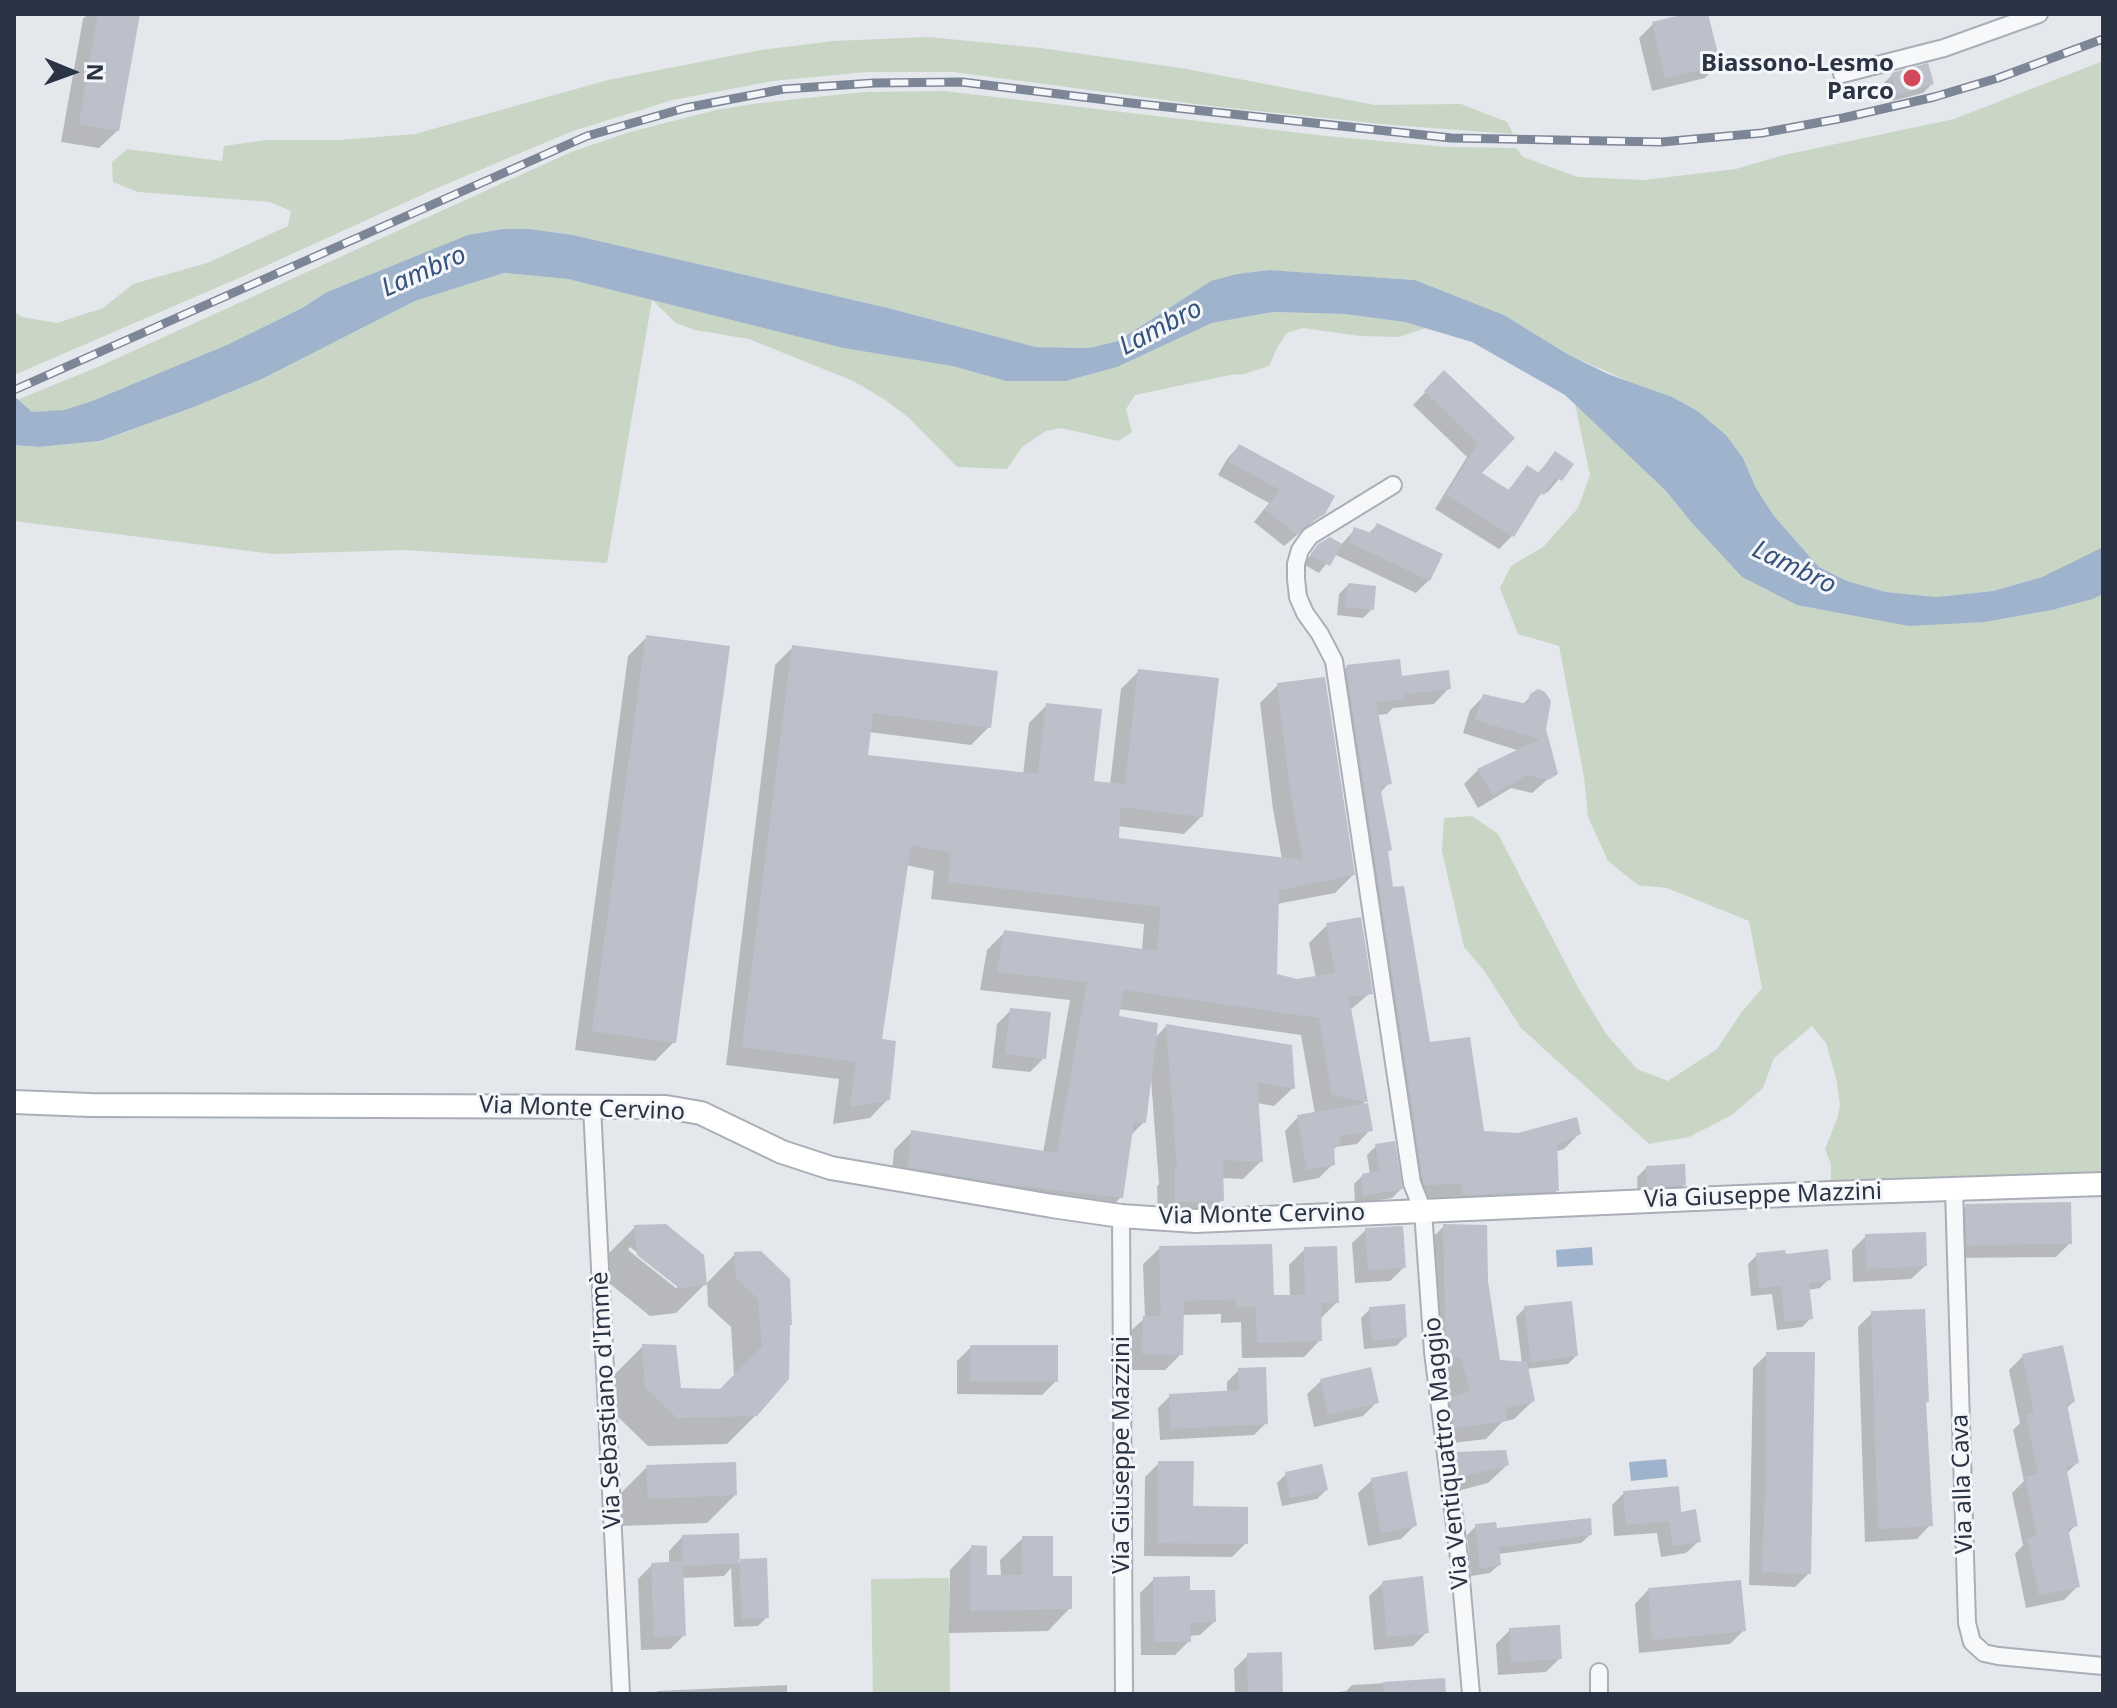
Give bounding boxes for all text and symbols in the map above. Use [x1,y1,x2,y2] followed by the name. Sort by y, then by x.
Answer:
[32,32,112,112] north arrow
[1701,50,1894,106] place label: Biassono-Lesmo Parco
[81,63,111,82] text: N
[1901,67,1923,89] marker: Biassono-Lesmo Parco
[377,240,471,304] water label: Lambro
[1114,293,1208,363] water label: Lambro
[1747,534,1841,602] water label: Lambro
[478,1091,686,1127] street label: Via Monte Cervino
[1644,1177,1882,1215] street label: Via Giuseppe Mazzini
[1159,1199,1365,1231] street label: Via Monte Cervino
[586,1271,628,1529] street label: Via Sebastiano d'Immè
[1418,1316,1476,1590] street label: Via Ventiquattro Maggio
[1108,1336,1136,1574] street label: Via Giuseppe Mazzini
[1946,1413,1980,1555] street label: Via alla Cava

